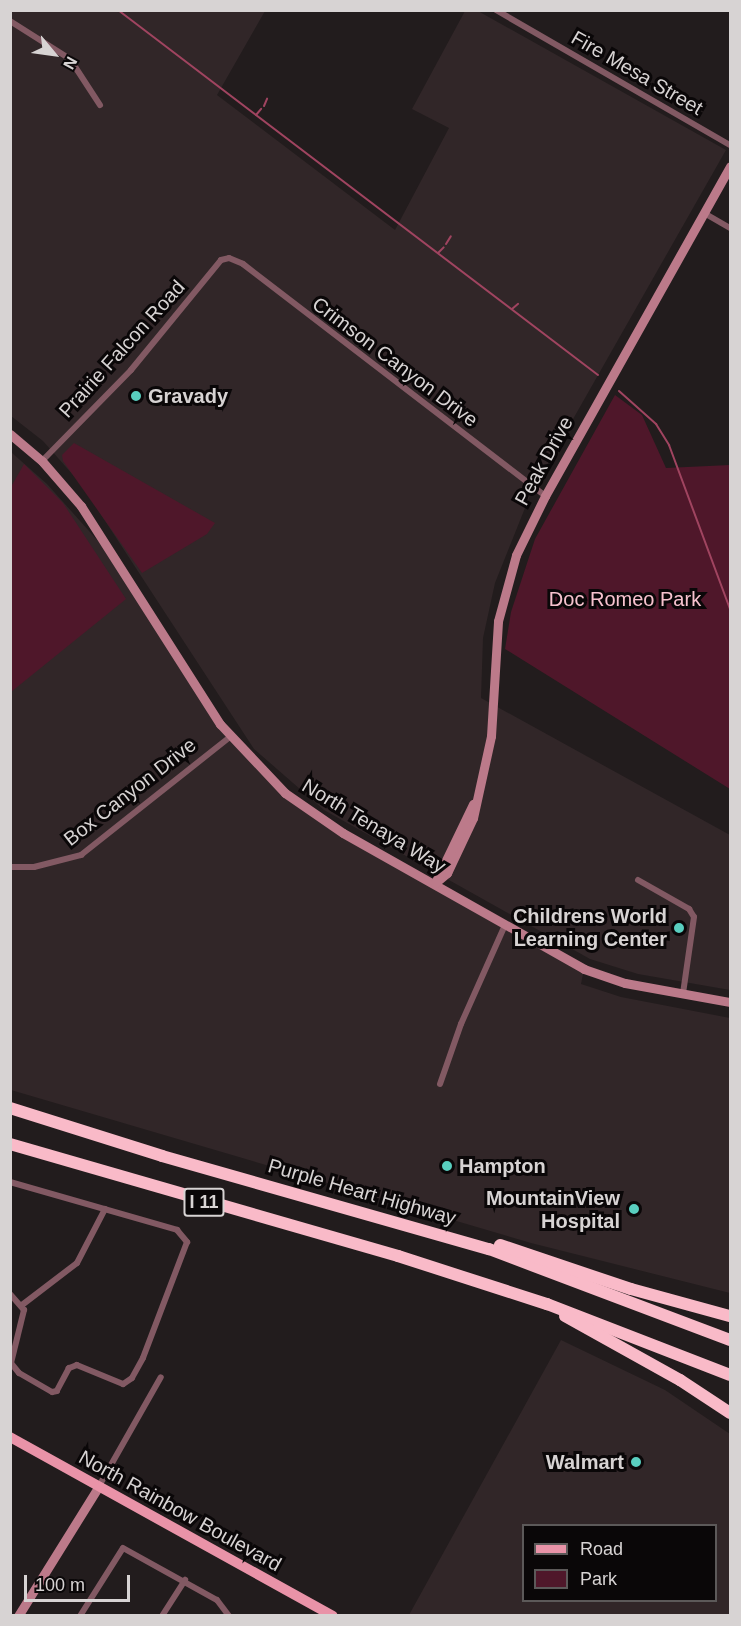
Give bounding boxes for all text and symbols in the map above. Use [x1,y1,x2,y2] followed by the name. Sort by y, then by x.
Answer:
[24,24,84,84] north arrow
[567,26,707,120] street label: Fire Mesa Street
[60,54,80,72] text: N
[54,275,190,423] street label: Prairie Falcon Road
[307,292,483,432] street label: Crimson Canyon Drive
[148,384,228,408] place label: Gravady
[129,389,143,403] marker: Gravady
[510,412,578,510] street label: Peak Drive
[549,587,701,611] park label: Doc Romeo Park
[59,733,201,851] street label: Box Canyon Drive
[298,774,450,878] street label: North Tenaya Way
[513,904,667,951] place label: Childrens World Learning Center
[672,921,686,935] marker: Childrens World Learning Center
[265,1154,459,1230] street label: Purple Heart Highway
[459,1154,546,1178] place label: Hampton
[440,1159,454,1173] marker: Hampton
[486,1186,620,1233] place label: MountainView Hospital
[183,1187,225,1217] road number: I 11
[625,1200,643,1218] marker: MountainView Hospital
[75,1445,285,1577] street label: North Rainbow Boulevard
[546,1450,624,1474] place label: Walmart
[629,1455,643,1469] marker: Walmart
[522,1524,717,1602] legend
[580,1539,623,1559] text: Road
[27,1563,134,1601] scale bar
[580,1569,617,1589] text: Park
[35,1575,85,1595] text: 100 m

